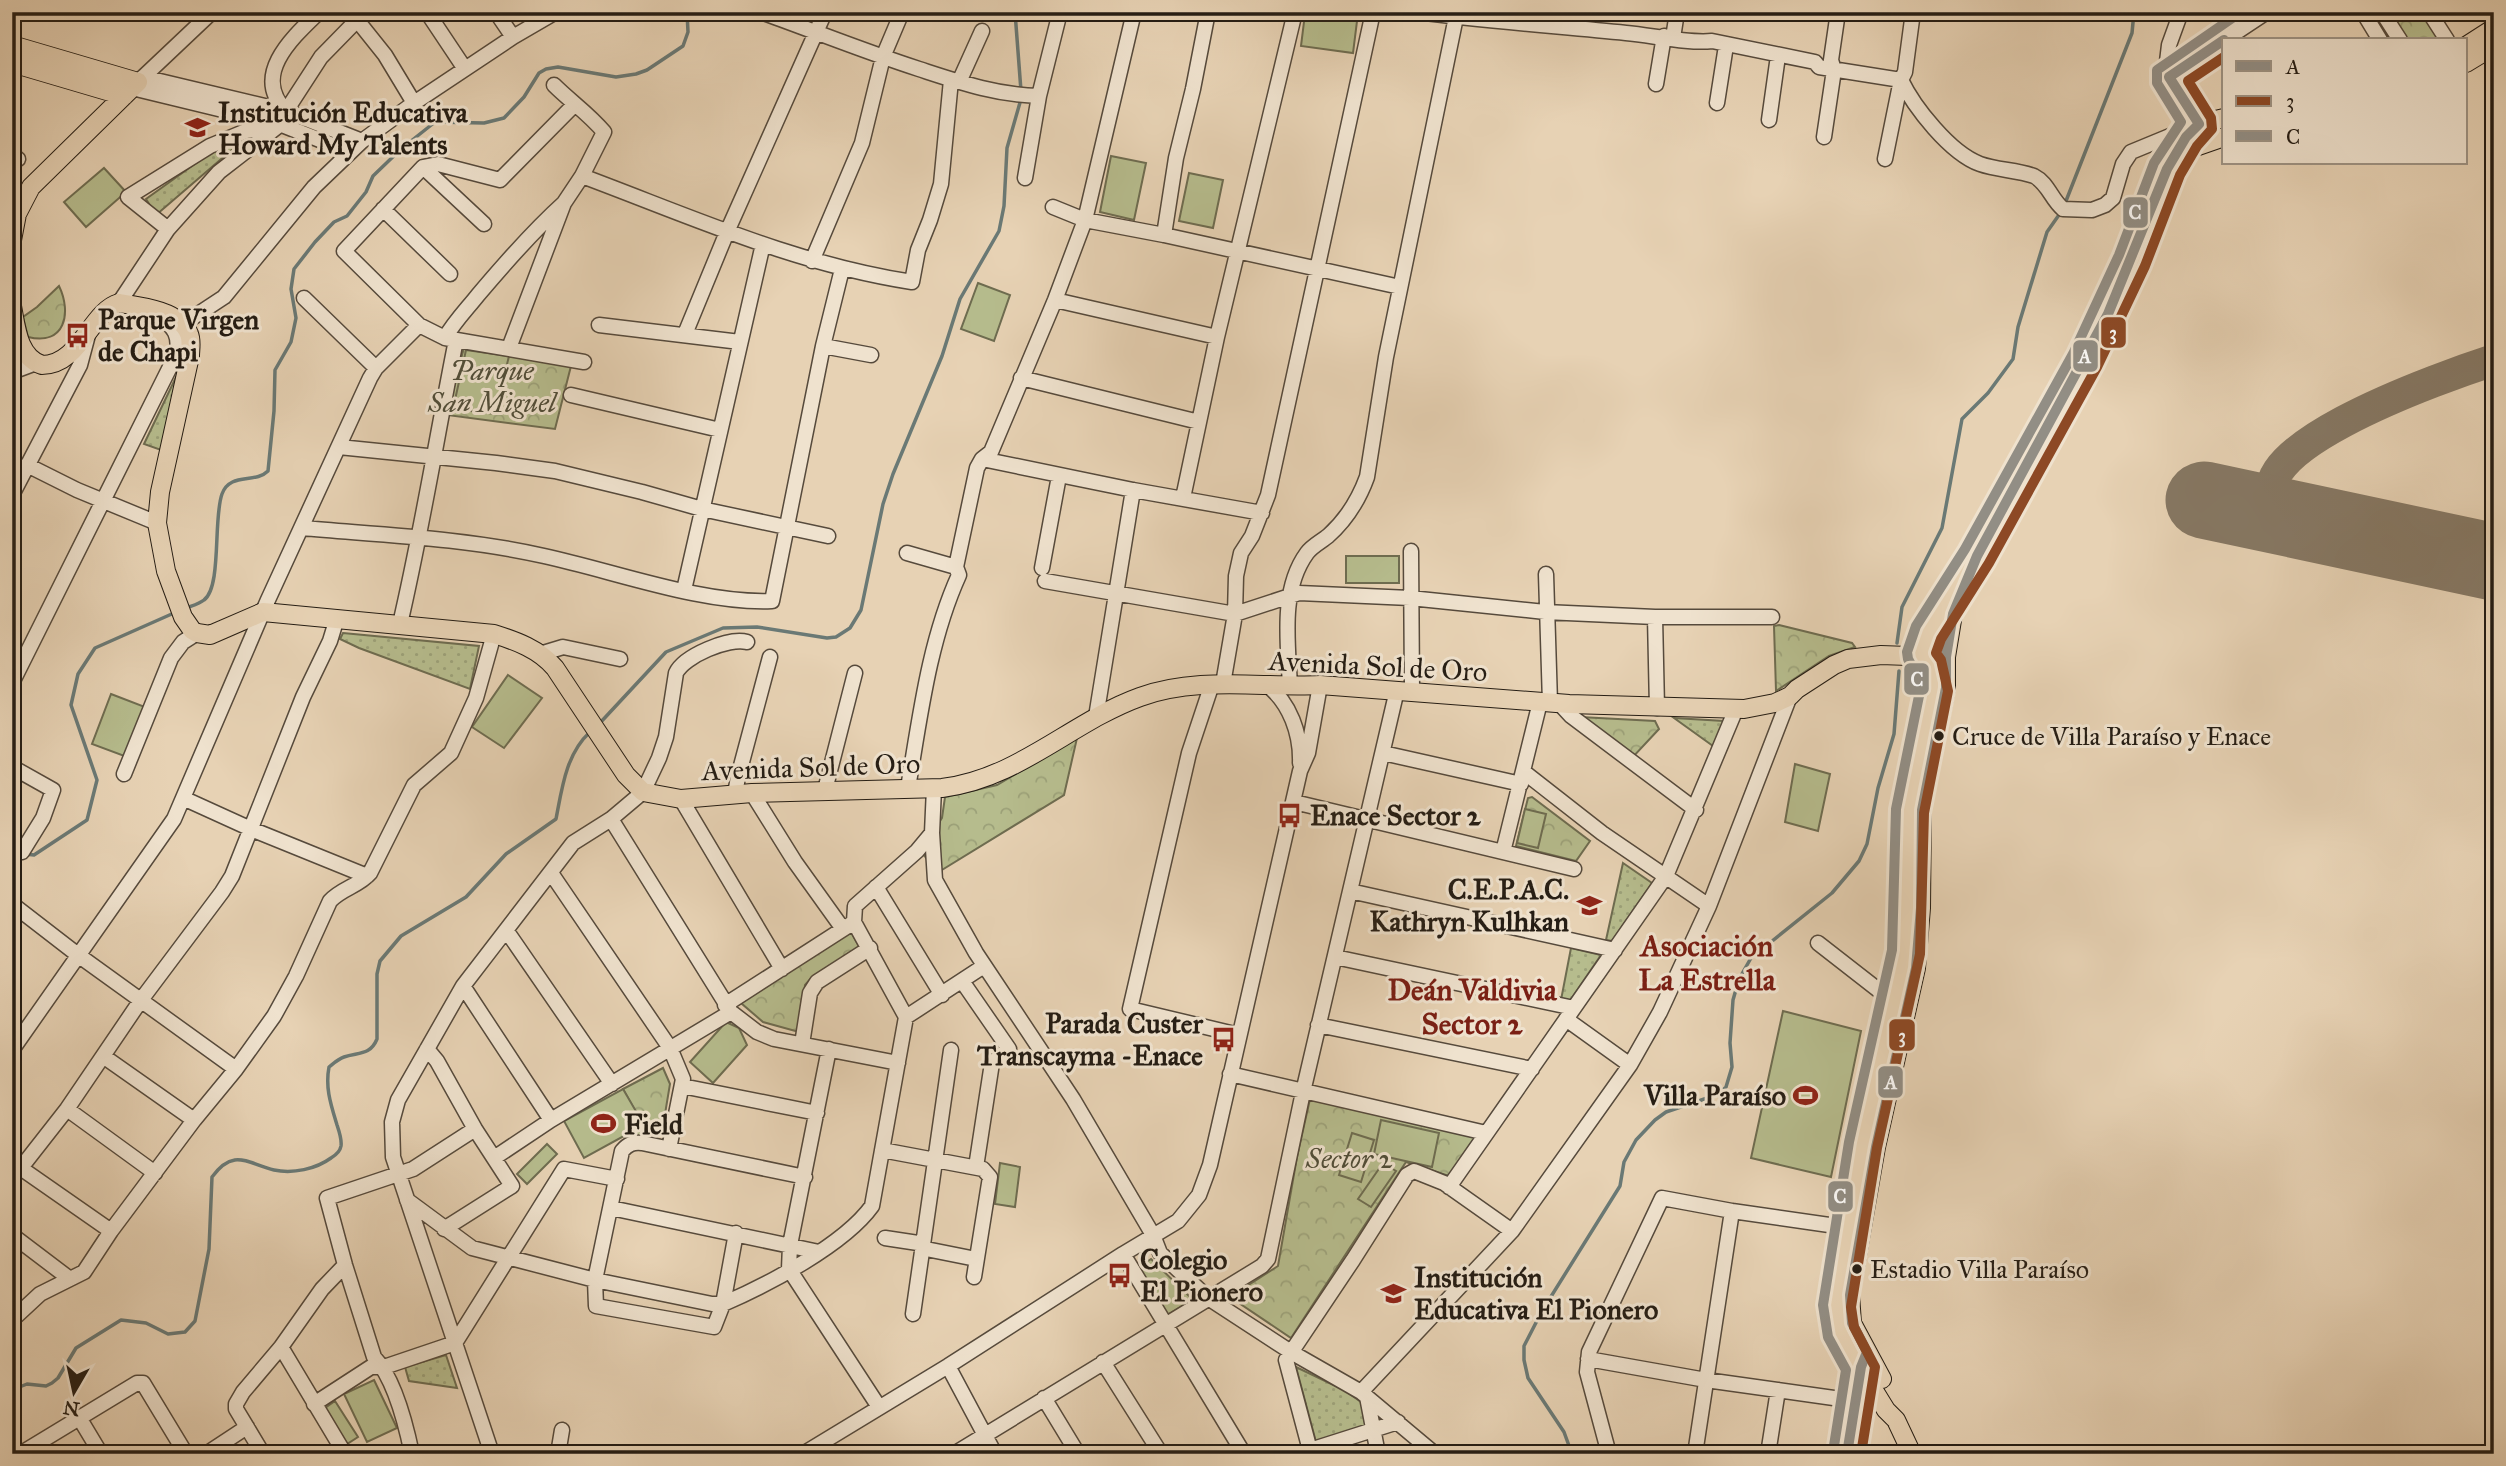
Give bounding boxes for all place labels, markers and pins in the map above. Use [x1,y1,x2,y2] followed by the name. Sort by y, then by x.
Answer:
[218,95,469,162] place label: Institución Educativa Howard My Talents
[184,114,212,142] school or university icon: Institución Educativa Howard My Talents
[98,302,259,369] place label: Parque Virgen de Chapi
[64,321,92,349] bus stop icon: Parque Virgen de Chapi
[1952,720,2271,752] place label: Cruce de Villa Paraíso y Enace
[1932,729,1946,743] marker: Cruce de Villa Paraíso y Enace
[1310,798,1482,833] place label: Enace Sector 2
[1276,801,1304,829] bus stop icon: Enace Sector 2
[1370,872,1569,939] place label: C.E.P.A.C. Kathryn Kulhkan
[1575,891,1603,919] school or university icon: C.E.P.A.C. Kathryn Kulhkan
[977,1006,1203,1073] place label: Parada Custer Transcayma -Enace
[1209,1025,1237,1053] bus stop icon: Parada Custer Transcayma -Enace
[1643,1078,1786,1113] place label: Villa Paraíso
[1792,1081,1820,1109] sports icon: Villa Paraíso
[624,1107,684,1142] place label: Field
[590,1110,618,1138] sports icon: Field
[1140,1242,1263,1309] place label: Colegio El Pionero
[1870,1253,2089,1285] place label: Estadio Villa Paraíso
[1414,1260,1658,1327] place label: Institución Educativa El Pionero
[1106,1261,1134,1289] bus stop icon: Colegio El Pionero
[1850,1262,1864,1276] marker: Estadio Villa Paraíso
[1380,1279,1408,1307] school or university icon: Institución Educativa El Pionero

